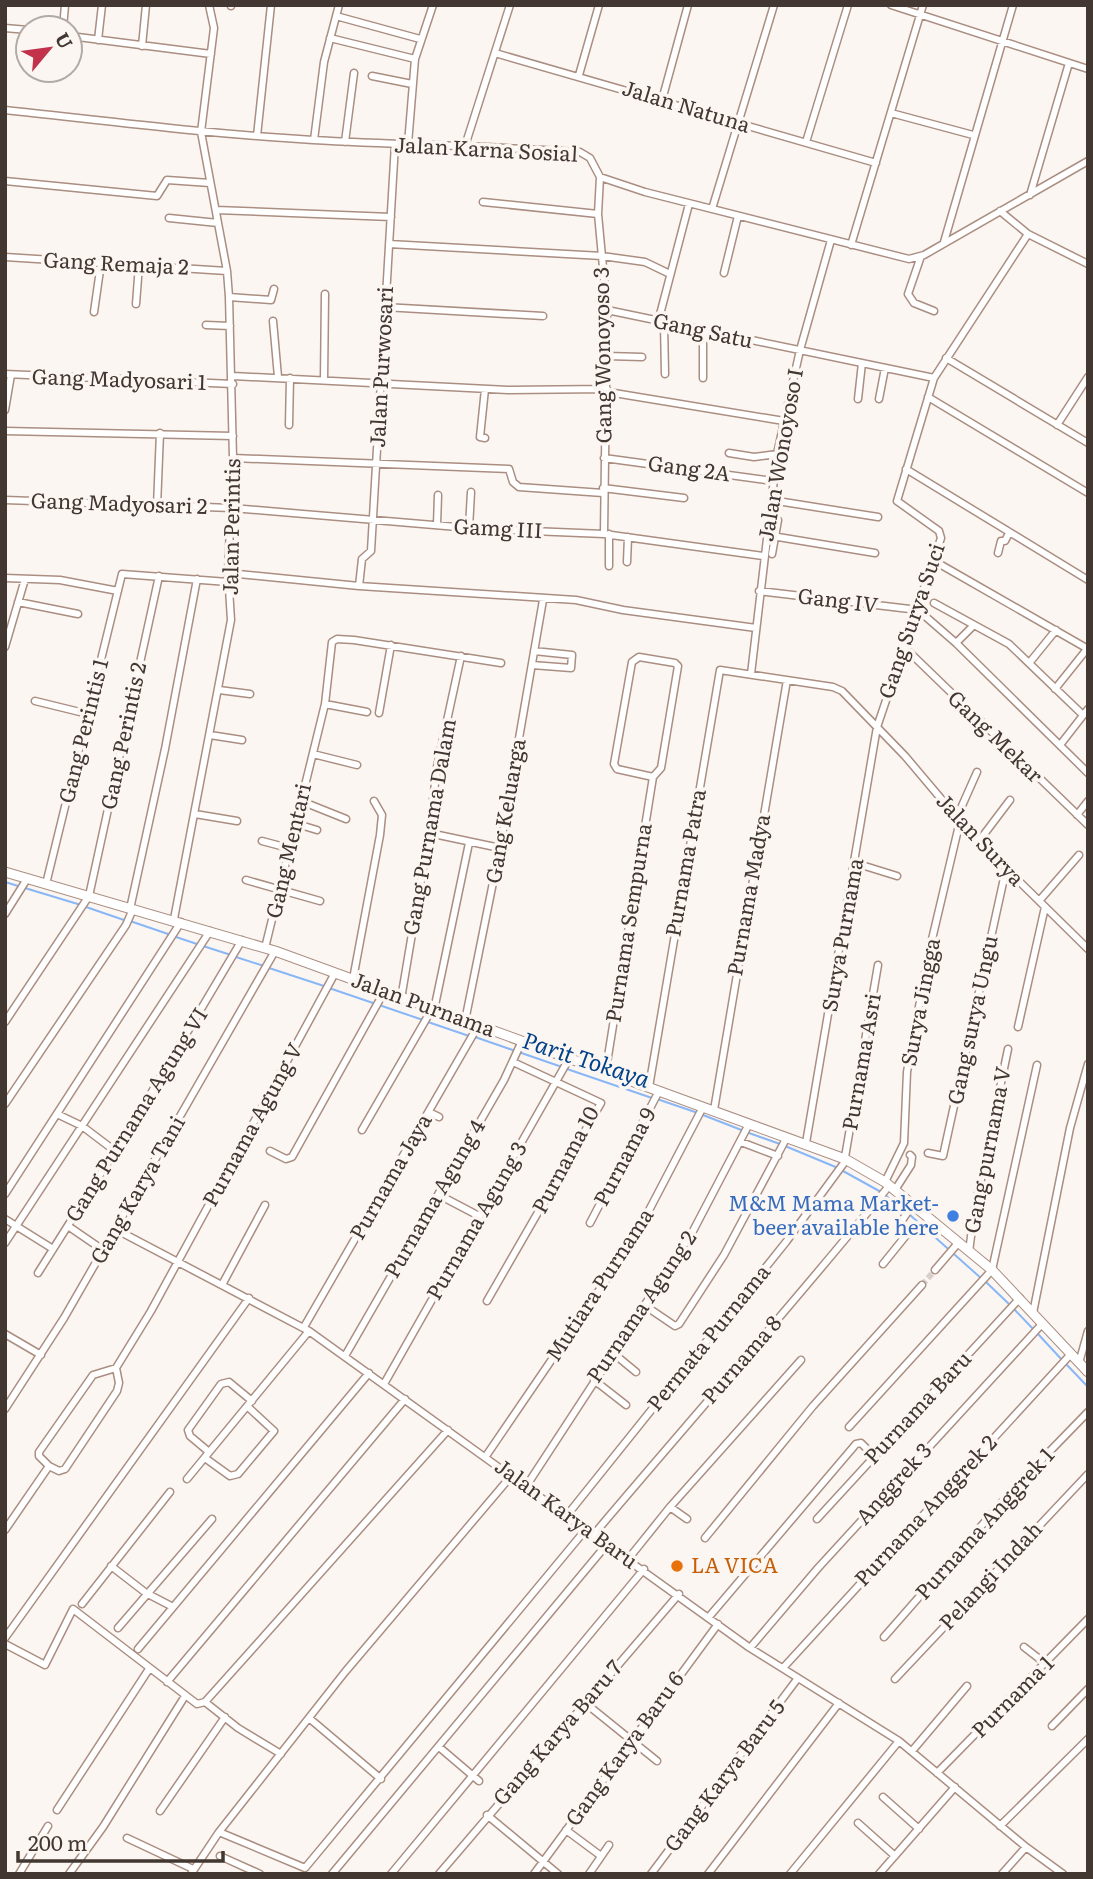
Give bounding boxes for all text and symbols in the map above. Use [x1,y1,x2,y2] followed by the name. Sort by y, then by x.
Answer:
[14,14,84,84] north arrow
[49,27,81,54] text: U
[619,70,755,139] street label: Jalan Natuna
[394,127,579,168] street label: Jalan Karna Sosial
[43,242,190,281] street label: Gang Remaja 2
[583,267,618,444] street label: Gang Wonoyoso 3
[360,285,399,448] street label: Jalan Purwosari
[651,303,756,354] street label: Gang Satu
[31,359,207,396] street label: Gang Madyosari 1
[748,365,809,544] street label: Jalan Wonoyoso I
[646,445,733,488] street label: Gang 2A
[213,458,246,596] street label: Jalan Perintis
[30,483,208,520] street label: Gang Madyosari 2
[453,509,543,544] street label: Gamg III
[868,538,951,702] street label: Gang Surya Suci
[796,578,881,619] street label: Gang IV
[49,654,115,806] street label: Gang Perintis 1
[91,659,152,812] street label: Gang Perintis 2
[942,682,1051,789] street label: Gang Mekar
[393,716,462,937] street label: Gang Purnama Dalam
[476,735,532,885] street label: Gang Keluarga
[256,780,317,921] street label: Gang Mentari
[931,785,1034,892] street label: Jalan Surya
[655,786,712,939] street label: Purnama Patra
[717,811,776,978] street label: Purnama Madya
[595,820,658,1025] street label: Purnama Sempurna
[812,855,869,1014] street label: Surya Purnama
[937,932,1004,1107] street label: Gang surya Ungu
[891,934,946,1068] street label: Surya Jingga
[348,962,501,1043] street label: Jalan Purnama
[832,991,887,1133] street label: Purnama Asri
[56,1000,214,1227] street label: Gang Purnama Agung VI
[519,1022,655,1095] water label: Parit Tokaya
[193,1036,309,1211] street label: Purnama Agung V
[954,1063,1017,1236] street label: Gang purnama V
[523,1100,605,1218] street label: Purnama 10
[584,1101,662,1211] street label: Purnama 9
[340,1106,438,1245] street label: Purnama Jaya
[81,1109,191,1269] street label: Gang Karya Tani
[375,1112,491,1283] street label: Purnama Agung 4
[417,1135,533,1305] street label: Purnama Agung 3
[728,1186,939,1241] place label: M&M Mama Market- beer available here
[537,1200,660,1366] street label: Mutiara Purnama
[945,1208,961,1224] marker: M&M Mama Market- beer available here
[577,1223,702,1388] street label: Purnama Agung 2
[638,1256,776,1416] street label: Permata Purnama
[693,1307,787,1409] street label: Purnama 8
[855,1343,977,1470] street label: Purnama Baru
[846,1427,1003,1592] street label: Purnama Anggrek 2
[847,1434,937,1530] street label: Anggrek 3
[906,1439,1060,1605] street label: Purnama Anggrek 1
[489,1449,646,1575] street label: Jalan Karya Baru
[931,1513,1048,1636] street label: Pelangi Indah
[691,1548,778,1579] place label: LA VICA
[669,1558,685,1574] marker: LA VICA
[963,1647,1060,1743] street label: Purnama 1
[484,1652,628,1811] street label: Gang Karya Baru 7
[556,1664,690,1831] street label: Gang Karya Baru 6
[655,1692,791,1857] street label: Gang Karya Baru 5
[18,1820,222,1864] scale bar
[28,1826,88,1857] text: 200 m

